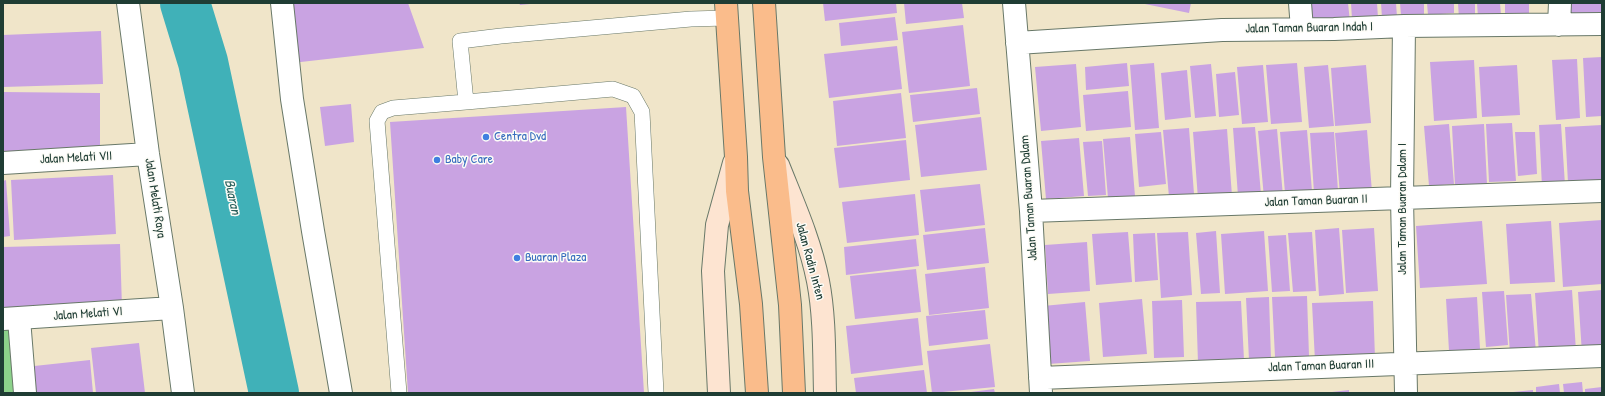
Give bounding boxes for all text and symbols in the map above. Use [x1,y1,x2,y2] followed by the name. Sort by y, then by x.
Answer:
[1245,19,1373,37] street label: Jalan Taman Buaran Indah I
[494,129,546,145] place label: Centra Dvd
[481,132,491,142] marker: Centra Dvd
[1017,135,1041,261] street label: Jalan Taman Buaran Dalam
[1395,143,1411,275] street label: Jalan Taman Buaran Dalam I
[39,148,113,168] street label: Jalan Melati VII
[445,152,493,168] place label: Baby Care
[432,155,442,165] marker: Baby Care
[141,157,169,239] street label: Jalan Melati Raya
[220,178,244,216] water label: Buaran
[1264,191,1368,211] street label: Jalan Taman Buaran II
[792,221,828,301] street label: Jalan Radin Inten
[525,250,586,266] place label: Buaran Plaza
[512,253,522,263] marker: Buaran Plaza
[53,304,123,324] street label: Jalan Melati VI
[1268,356,1374,376] street label: Jalan Taman Buaran III

